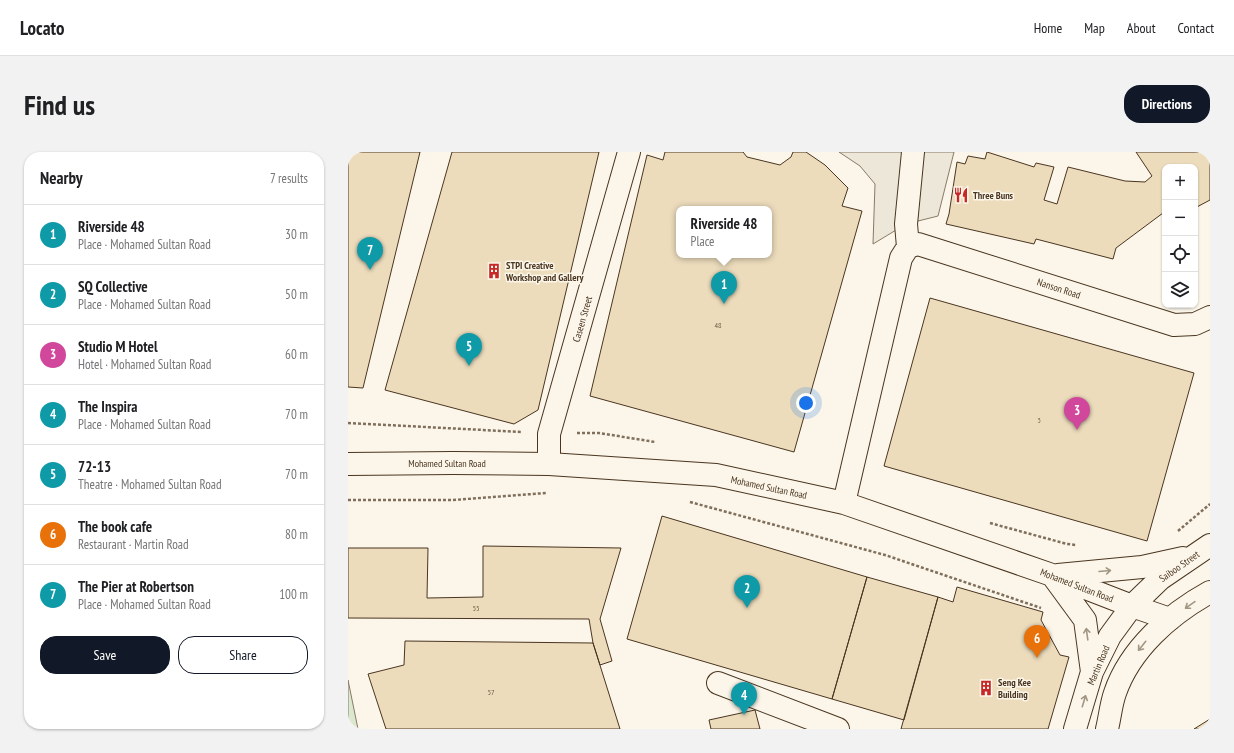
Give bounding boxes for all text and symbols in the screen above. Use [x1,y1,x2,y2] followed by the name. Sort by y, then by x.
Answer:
[20,16,65,40] text: Locato
[1034,19,1062,37] text: Home
[1084,19,1105,37] text: Map
[1127,19,1156,37] text: About
[1178,19,1214,37] text: Contact
[1124,85,1210,123] button: Directions
[24,86,95,123] text: Find us
[1162,164,1198,308] map controls
[1162,164,1198,200] button: +
[40,167,83,189] text: Nearby
[270,170,308,187] text: 7 results
[952,186,970,204] restaurant icon: Three Buns
[973,189,1014,202] place label: Three Buns
[1162,200,1198,236] button: −
[676,206,772,258] popup
[691,214,757,233] text: Riverside 48
[78,217,145,236] text: Riverside 48
[50,226,56,243] text: 1
[285,226,308,243] text: 30 m
[691,233,714,250] text: Place
[78,236,211,253] text: Place · Mohamed Sultan Road
[1162,236,1198,272] button: locate
[357,237,383,270] pin: 7
[505,259,584,284] place label: STPI Creative Workshop and Gallery
[485,262,503,280] building icon: STPI Creative Workshop and Gallery
[711,271,737,304] pin: 1
[1162,272,1198,308] button: layers
[1035,275,1082,302] street label: Nanson Road
[78,277,148,296] text: SQ Collective
[50,286,56,303] text: 2
[285,286,308,303] text: 50 m
[570,294,595,344] street label: Caseen Street
[78,296,211,313] text: Place · Mohamed Sultan Road
[714,320,722,330] house number: 48
[456,333,482,366] pin: 5
[78,337,158,356] text: Studio M Hotel
[50,346,56,363] text: 3
[285,346,308,363] text: 60 m
[78,356,211,373] text: Hotel · Mohamed Sultan Road
[796,393,816,413] your location
[78,397,138,416] text: The Inspira
[1064,397,1090,430] pin: 3
[50,406,56,423] text: 4
[285,406,308,423] text: 70 m
[1037,415,1041,425] house number: 3
[78,416,211,433] text: Place · Mohamed Sultan Road
[78,457,111,476] text: 72-13
[408,457,486,470] street label: Mohamed Sultan Road
[50,466,56,483] text: 5
[285,466,308,483] text: 70 m
[730,473,808,502] street label: Mohamed Sultan Road
[78,476,222,493] text: Theatre · Mohamed Sultan Road
[78,517,152,536] text: The book cafe
[50,526,56,543] text: 6
[285,526,308,543] text: 80 m
[78,536,189,553] text: Restaurant · Martin Road
[1157,548,1202,585] street label: Saiboo Street
[1038,566,1115,605] street label: Mohamed Sultan Road
[1098,567,1111,574] one-way arrow
[734,575,760,608] pin: 2
[78,577,194,596] text: The Pier at Robertson
[50,586,56,603] text: 7
[279,586,308,603] text: 100 m
[78,596,211,613] text: Place · Mohamed Sultan Road
[1184,601,1195,609] one-way arrow
[472,603,480,613] house number: 55
[1024,625,1050,658] pin: 6
[1083,628,1091,641] one-way arrow
[40,636,170,674] button: Save
[178,636,308,674] button: Share
[1138,641,1147,651] one-way arrow
[1084,643,1113,687] street label: Martin Road
[998,676,1031,701] place label: Seng Kee Building
[977,679,995,697] building icon: Seng Kee Building
[731,682,757,715] pin: 4
[487,687,495,697] house number: 57
[1081,694,1088,707] one-way arrow

